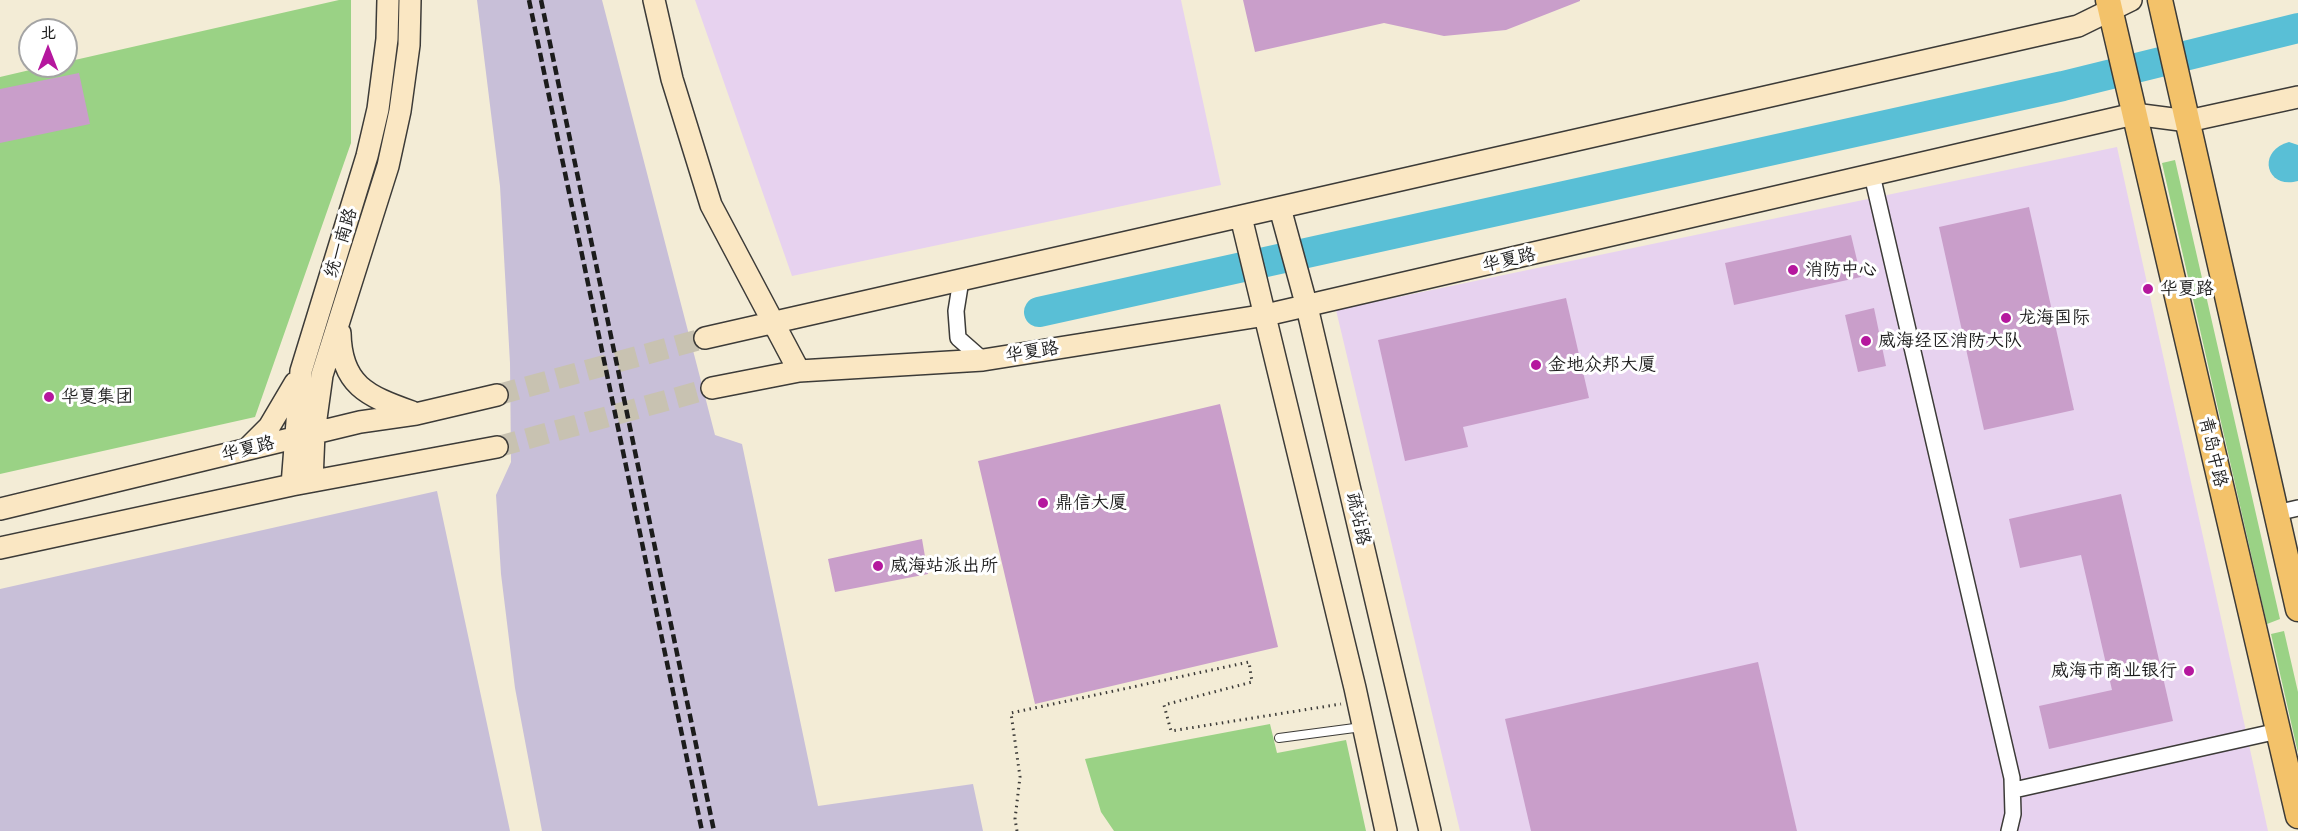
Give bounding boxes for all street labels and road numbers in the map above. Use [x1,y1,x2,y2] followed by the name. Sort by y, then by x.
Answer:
[320,205,362,281] street label: 统一南路
[1480,243,1538,277] street label: 华夏路
[1004,337,1060,367] street label: 华夏路
[2194,414,2232,490] street label: 青岛中路
[219,432,277,466] street label: 华夏路
[1341,490,1375,548] street label: 疏站路

